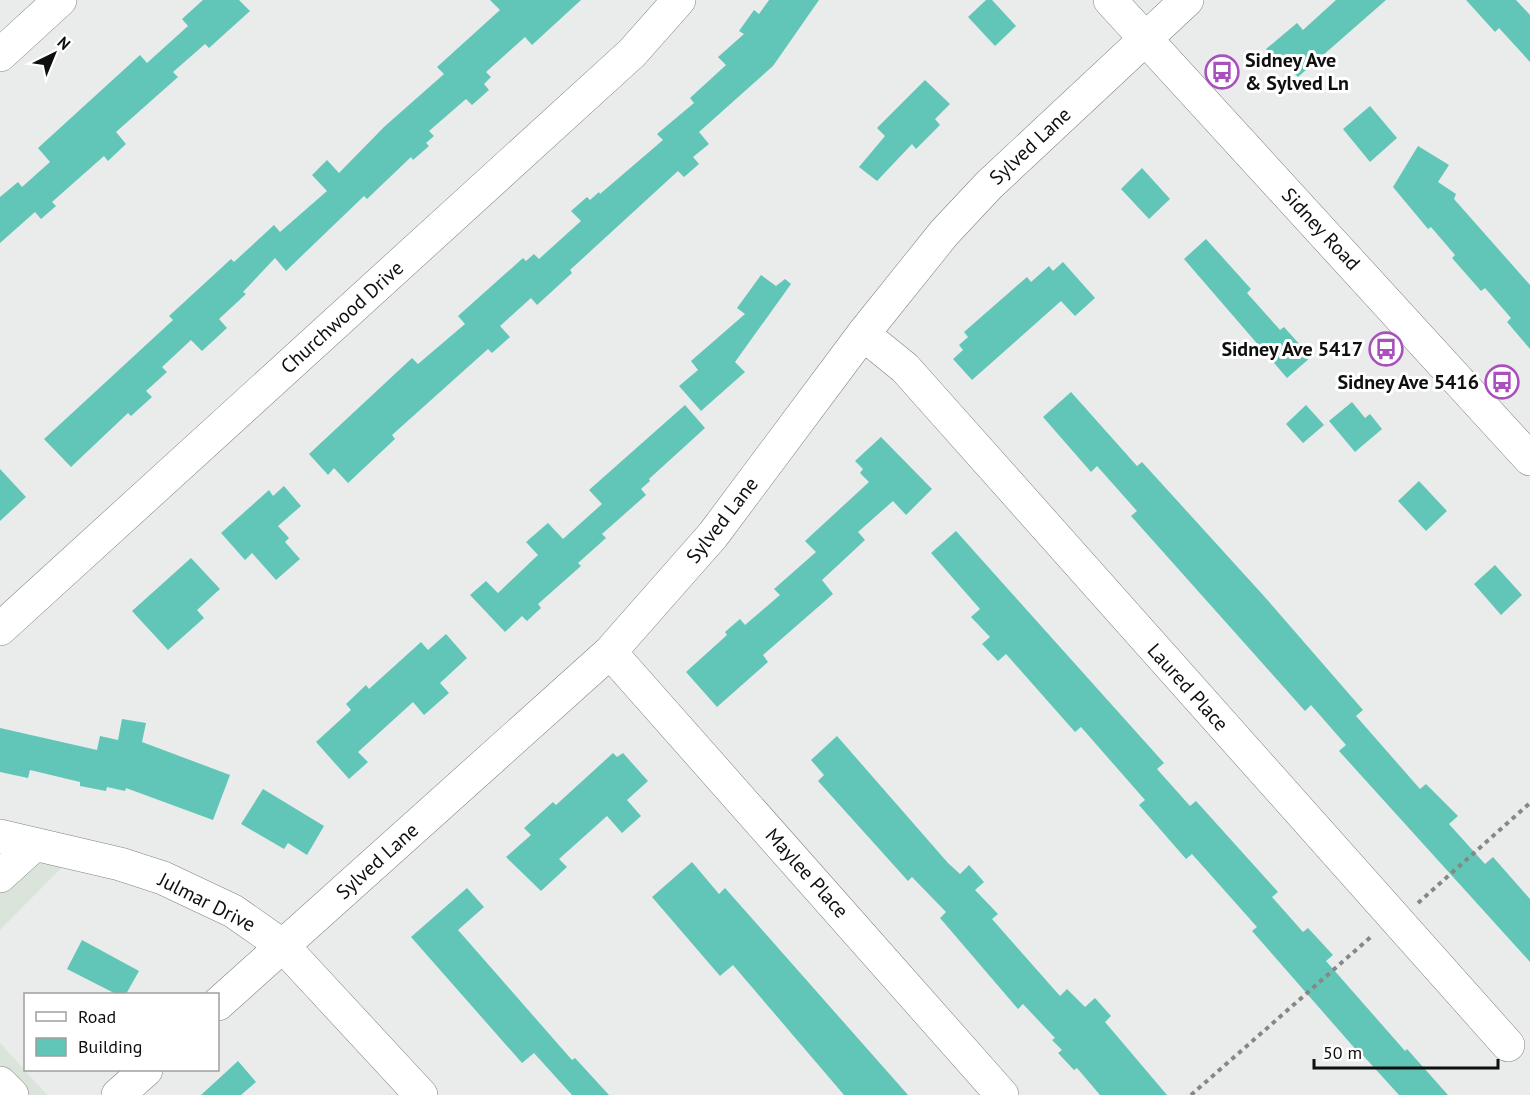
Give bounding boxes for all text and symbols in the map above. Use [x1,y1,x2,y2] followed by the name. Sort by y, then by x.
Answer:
[24,24,84,84] north arrow
[54,32,75,54] text: N
[1245,47,1349,96] place label: Sidney Ave & Sylved Ln
[1204,54,1240,90] bus stop icon: Sidney Ave & Sylved Ln
[984,102,1076,190] street label: Sylved Lane
[1276,182,1366,276] street label: Sidney Road
[275,255,409,379] street label: Churchwood Drive
[1368,331,1404,367] bus stop icon: Sidney Ave 5417
[1221,336,1363,362] place label: Sidney Ave 5417
[1484,364,1520,400] bus stop icon: Sidney Ave 5416
[1337,369,1479,395] place label: Sidney Ave 5416
[680,472,764,568] street label: Sylved Lane
[1142,638,1234,736] street label: Laured Place
[330,817,424,905] street label: Sylved Lane
[760,823,854,923] street label: Maylee Place
[153,866,260,938] street label: Julmar Drive
[24,993,219,1071] legend
[78,1005,116,1028] text: Road
[1314,1032,1498,1070] scale bar
[78,1035,142,1058] text: Building
[1323,1041,1362,1064] text: 50 m

